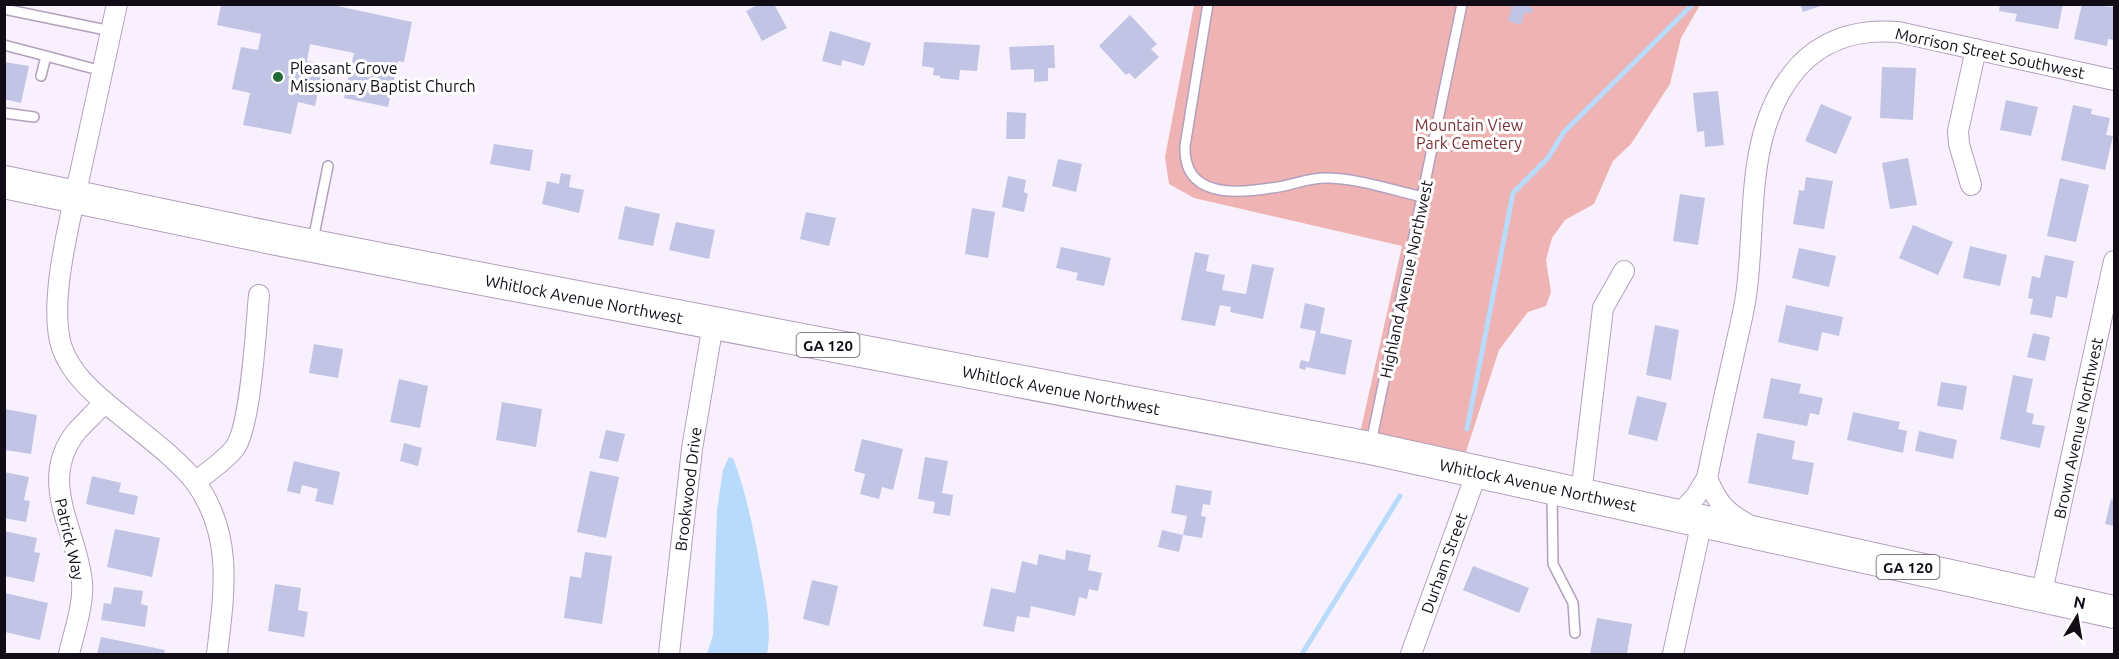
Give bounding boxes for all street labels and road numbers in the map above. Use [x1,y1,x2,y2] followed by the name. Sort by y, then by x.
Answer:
[1894,24,2087,82] street label: Morrison Street Southwest
[1376,178,1436,380] street label: Highland Avenue Northwest
[484,271,685,327] street label: Whitlock Avenue Northwest
[796,333,860,357] road number: GA 120
[2050,335,2106,520] street label: Brown Avenue Northwest
[961,362,1162,418] street label: Whitlock Avenue Northwest
[671,426,705,552] street label: Brookwood Drive
[1438,455,1639,515] street label: Whitlock Avenue Northwest
[52,496,88,582] street label: Patrick Way
[1417,509,1471,616] street label: Durham Street
[1876,555,1940,579] road number: GA 120

